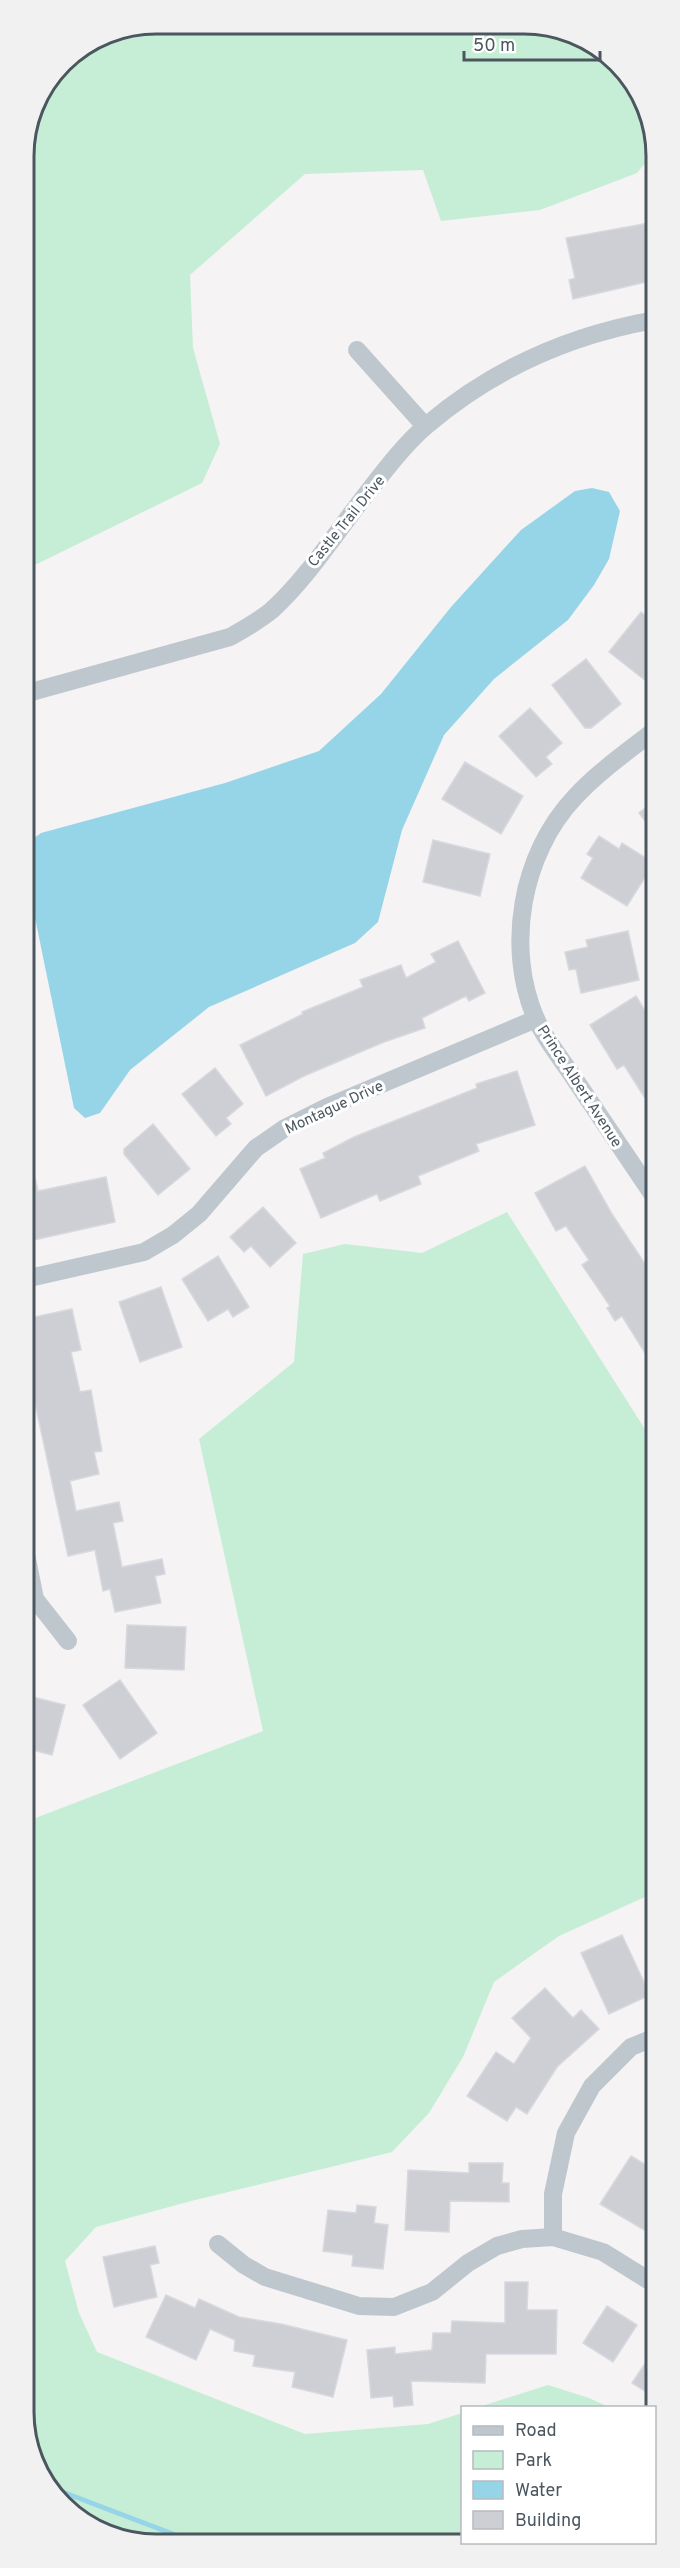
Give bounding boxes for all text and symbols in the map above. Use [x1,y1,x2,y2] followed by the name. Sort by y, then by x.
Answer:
[464,24,600,62] scale bar
[473,35,515,58] text: 50 m
[304,472,390,572] street label: Castle Trail Drive
[532,1022,625,1152] street label: Prince Albert Avenue
[282,1077,387,1139] street label: Montague Drive
[461,2406,656,2544] legend
[515,2420,557,2443] text: Road
[515,2450,552,2473] text: Park
[515,2480,562,2503] text: Water
[515,2510,581,2533] text: Building

